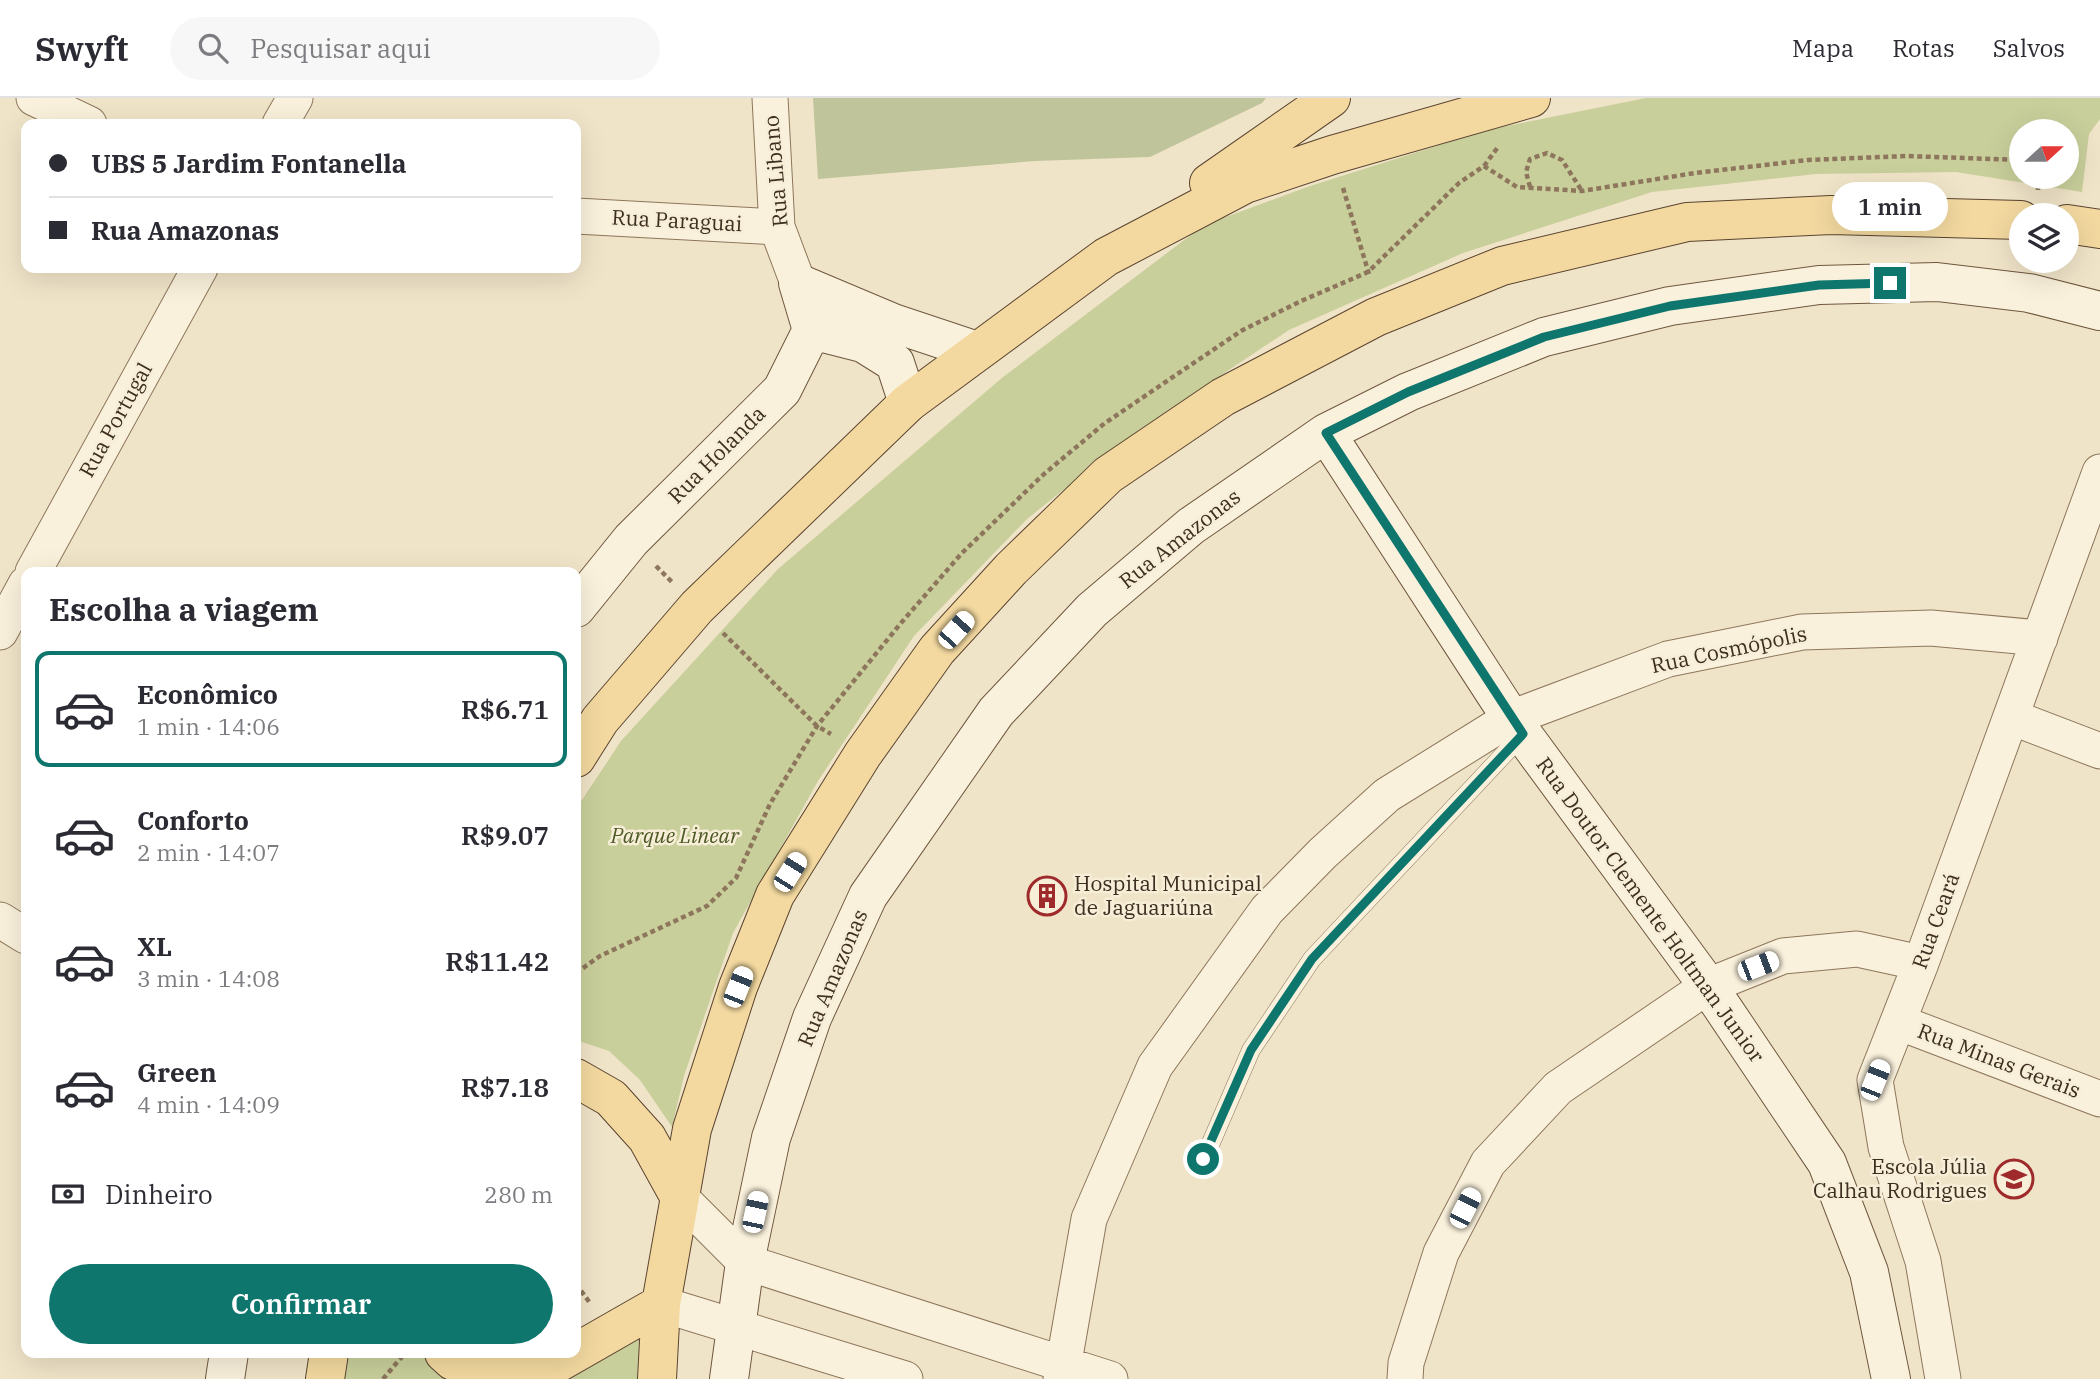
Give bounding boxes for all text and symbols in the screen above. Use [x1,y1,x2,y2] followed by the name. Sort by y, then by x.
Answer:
[170,17,660,80] search box
[35,27,128,70] text: Swyft
[194,29,232,67] icon: search
[250,31,431,65] text: Pesquisar aqui
[1792,32,1854,64] text: Mapa
[1892,32,1955,64] text: Rotas
[1993,32,2065,64] text: Salvos
[756,114,794,228] street label: Rua Libano
[2009,119,2079,189] north arrow
[2009,119,2079,273] map controls
[91,146,407,180] text: UBS 5 Jardim Fontanella
[1832,181,1948,230] callout: 1 min
[1858,191,1922,221] text: 1 min
[611,203,743,237] street label: Rua Paraguai
[2009,203,2079,273] button: layers
[91,213,279,247] text: Rua Amazonas
[1874,267,1906,299] route end
[72,357,158,482] street label: Rua Portugal
[661,399,771,509] street label: Rua Holanda
[1113,482,1246,594] street label: Rua Amazonas
[49,588,319,630] text: Escolha a viagem
[935,607,978,653] car
[1648,619,1809,679] street label: Rua Cosmópolis
[137,677,278,711] text: Econômico
[53,678,116,741] icon: car
[461,692,549,726] text: R$6.71
[137,711,280,741] text: 1 min · 14:06
[1530,751,1772,1068] street label: Rua Doutor Clemente Holtman Junior
[137,803,249,837] text: Conforto
[53,804,116,867] icon: car
[461,818,549,852] text: R$9.07
[610,821,740,849] park label: Parque Linear
[137,837,280,867] text: 2 min · 14:07
[770,849,811,895] car
[1074,869,1262,921] place label: Hospital Municipal de Jaguariúna
[1905,869,1965,973] street label: Rua Ceará
[1026,875,1068,917] building icon: Hospital Municipal de Jaguariúna
[791,905,874,1051] street label: Rua Amazonas
[137,929,172,963] text: XL
[53,930,116,993] icon: car
[445,944,549,978] text: R$11.42
[1735,949,1782,983] car
[137,963,280,993] text: 3 min · 14:08
[721,964,756,1010] car
[1914,1016,2085,1104] street label: Rua Minas Gerais
[137,1055,217,1089] text: Green
[53,1056,116,1119] icon: car
[1858,1057,1893,1103] car
[461,1070,549,1104] text: R$7.18
[137,1089,280,1119] text: 4 min · 14:09
[1187,1143,1219,1175] route start
[1813,1152,1987,1204] place label: Escola Júlia Calhau Rodrigues
[1993,1158,2035,1200] school or university icon: Escola Júlia Calhau Rodrigues
[49,1175,87,1213] icon: cash
[105,1177,213,1211] text: Dinheiro
[484,1179,553,1209] text: 280 m
[1447,1185,1484,1231] car
[741,1189,770,1235] car
[49,1264,553,1344] button: Confirmar

